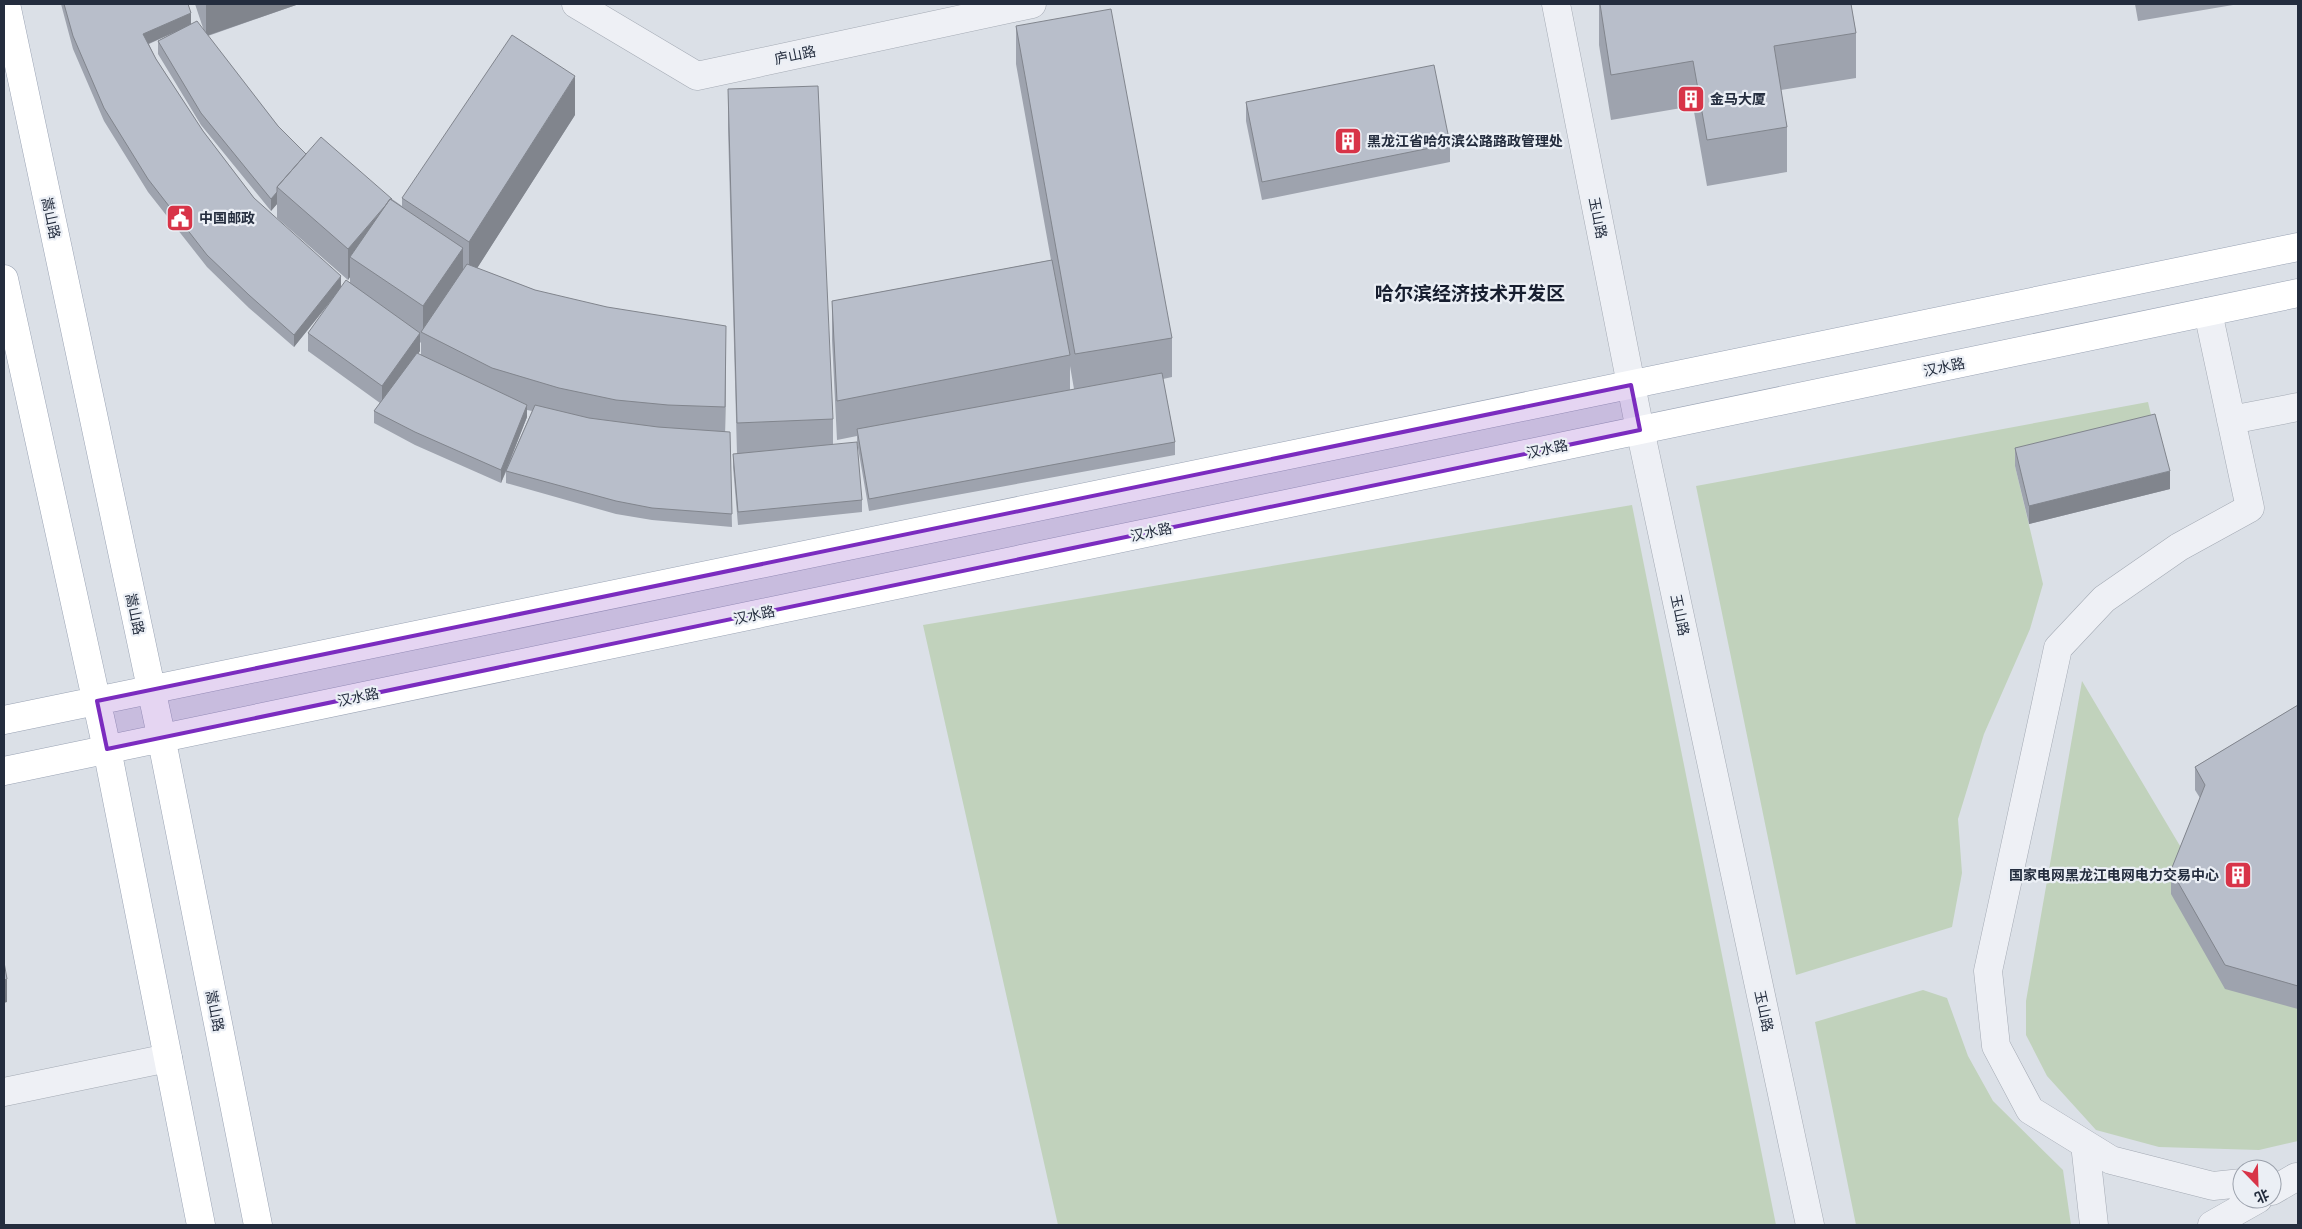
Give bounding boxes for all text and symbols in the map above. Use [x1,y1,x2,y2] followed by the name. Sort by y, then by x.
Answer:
[773,43,817,67] street label: 庐山路
[1676,84,1706,114] building icon: 金马大厦
[1710,91,1766,107] place label: 金马大厦
[1333,126,1363,156] building icon: 黑龙江省哈尔滨公路路政管理处
[1367,133,1563,149] place label: 黑龙江省哈尔滨公路路政管理处
[39,196,63,240] street label: 嵩山路
[1586,196,1610,240] street label: 玉山路
[165,203,195,233] public building icon: 中国邮政
[199,210,255,226] place label: 中国邮政
[1375,282,1565,305] district label: 哈尔滨经济技术开发区
[1922,355,1966,379] street label: 汉水路
[1525,437,1569,461] street label: 汉水路
[1129,520,1173,544] street label: 汉水路
[123,592,147,636] street label: 嵩山路
[1668,593,1692,637] street label: 玉山路
[732,603,776,627] street label: 汉水路
[336,685,380,709] street label: 汉水路
[2223,860,2253,890] building icon: 国家电网黑龙江电网电力交易中心
[2009,867,2219,883] place label: 国家电网黑龙江电网电力交易中心
[203,989,227,1033] street label: 嵩山路
[1752,989,1776,1033] street label: 玉山路
[2232,1159,2282,1209] north arrow
[2253,1186,2272,1206] text: 北

